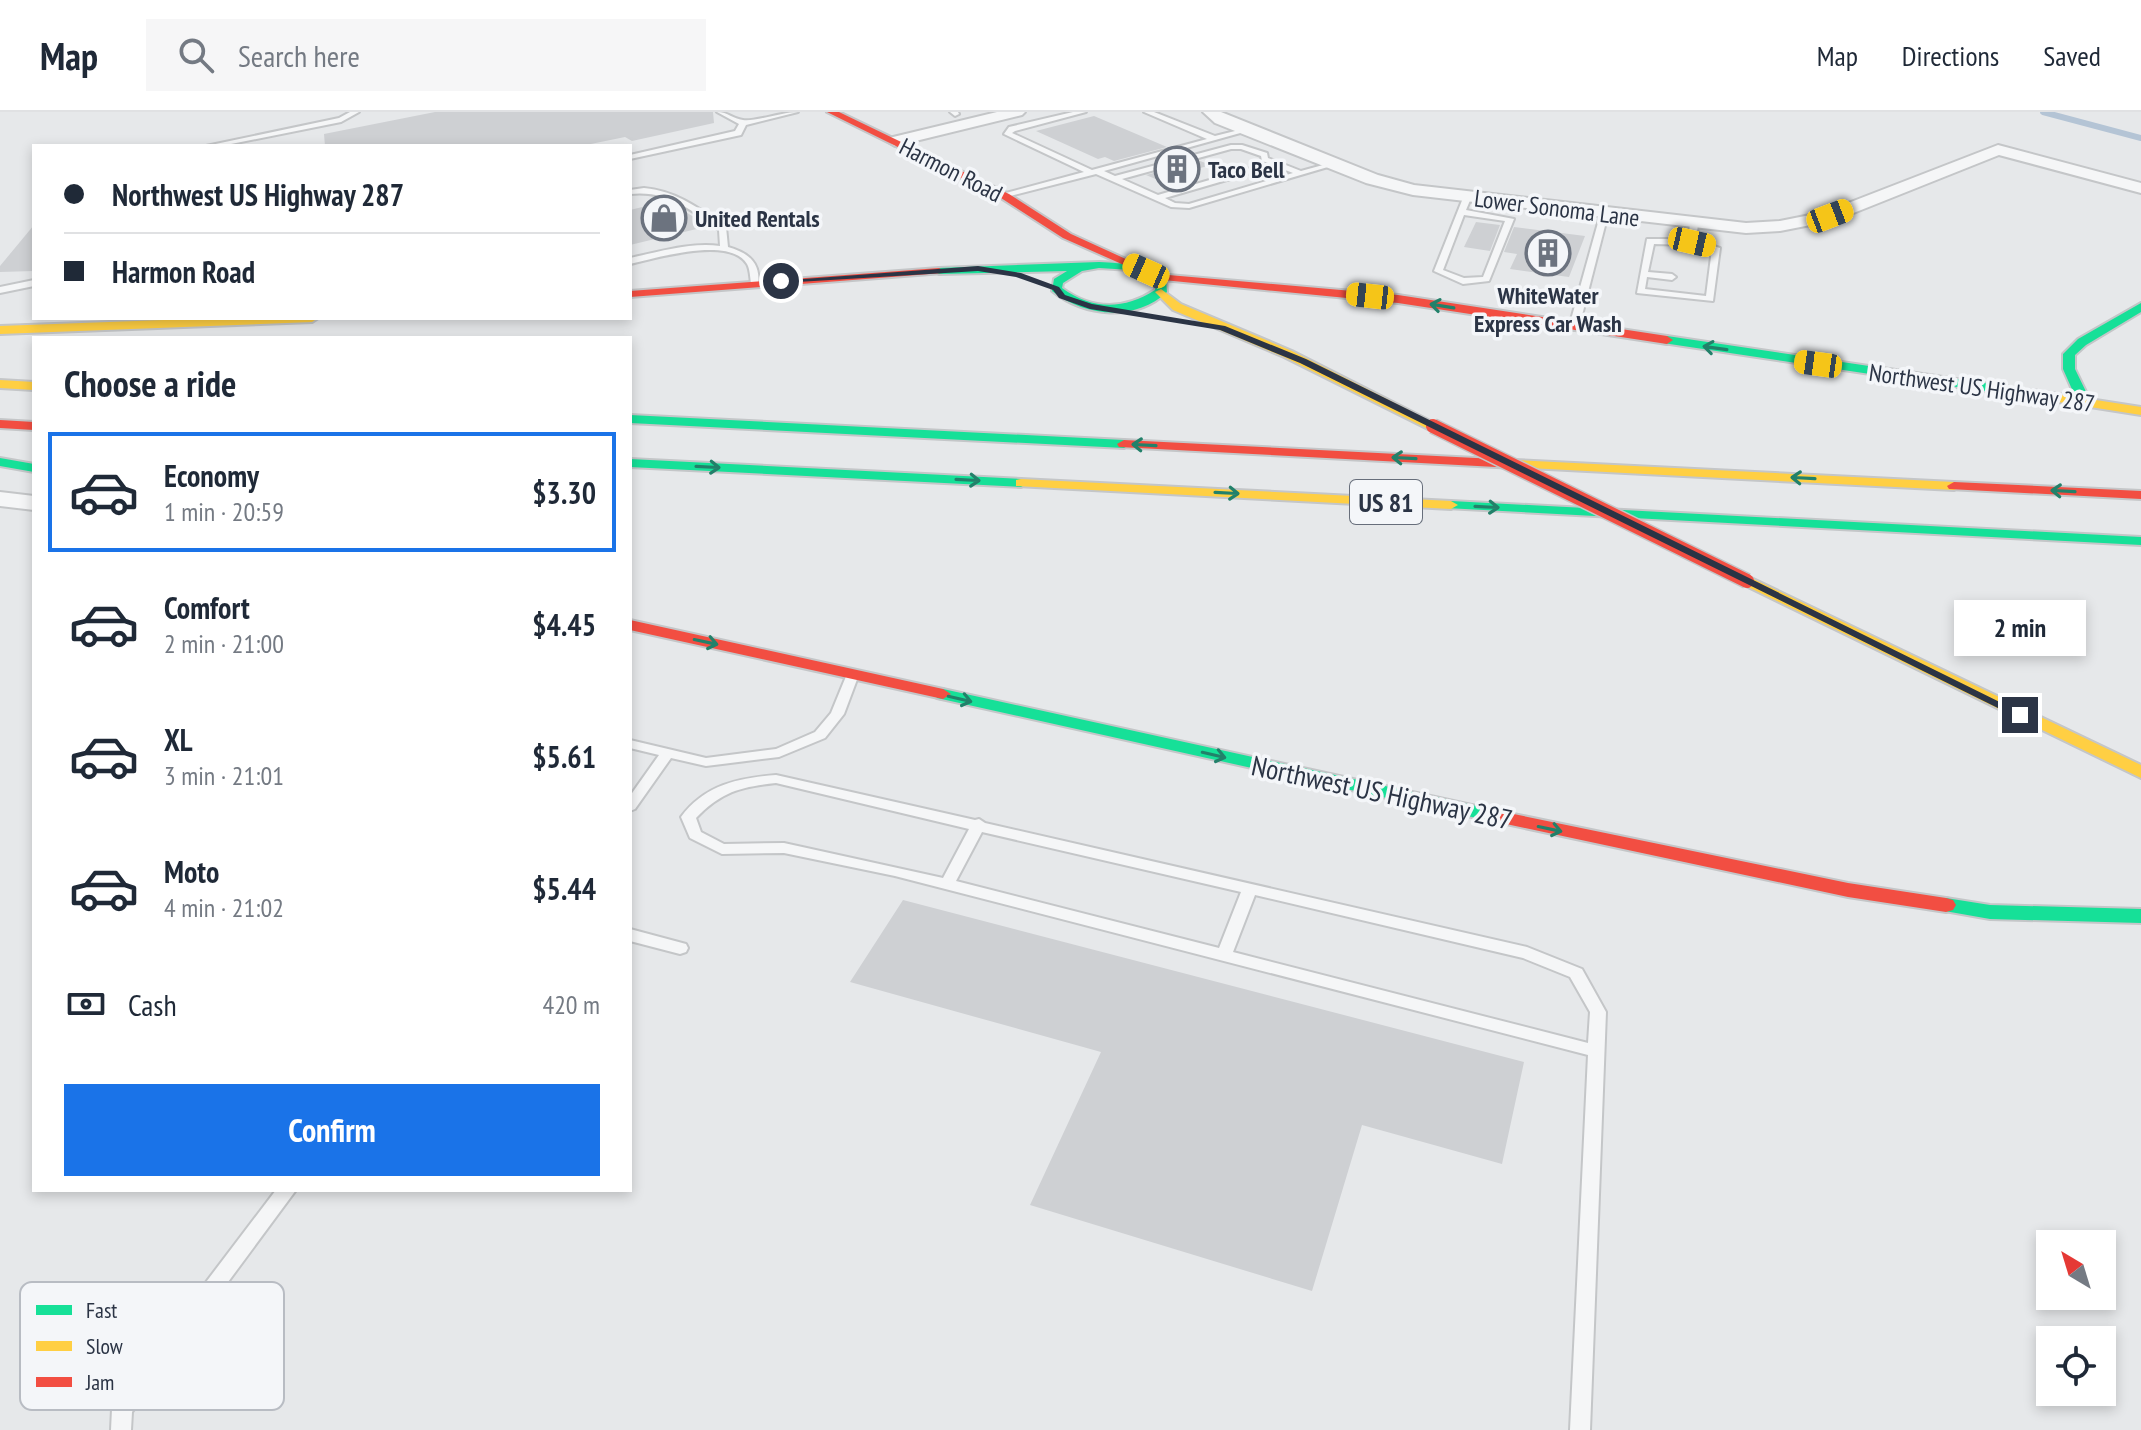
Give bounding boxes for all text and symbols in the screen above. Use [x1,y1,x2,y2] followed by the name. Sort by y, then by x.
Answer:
[146,19,706,91] search box
[40,31,98,80] text: Map
[174,33,218,77] icon: search
[238,36,360,75] text: Search here
[1817,37,1858,74] text: Map
[1902,37,1999,74] text: Directions
[2043,37,2101,74] text: Saved
[894,131,1008,209] street label: Harmon Road
[1153,145,1201,193] building icon: Taco Bell
[1208,154,1285,185] place label: Taco Bell
[112,175,404,214] text: Northwest US Highway 287
[1473,182,1641,234] street label: Lower Sonoma Lane
[640,194,688,242] shop icon: United Rentals
[1803,196,1857,236] car
[695,203,820,234] place label: United Rentals
[1666,225,1718,259] car
[1524,229,1572,277] building icon: WhiteWater Express Car Wash
[1119,250,1173,292] car
[112,252,255,291] text: Harmon Road
[763,263,799,299] route start
[1474,280,1622,339] place label: WhiteWater Express Car Wash
[1345,282,1395,310] car
[1430,298,1455,313] one-way arrow
[1703,340,1728,355] one-way arrow
[1793,349,1843,379] car
[1867,357,2097,419] street label: Northwest US Highway 287
[64,360,236,407] text: Choose a ride
[1131,437,1158,452] one-way arrow
[1391,450,1418,465] one-way arrow
[68,456,140,528] icon: car
[164,456,259,495] text: Economy
[694,460,721,475] one-way arrow
[1790,470,1817,485] one-way arrow
[954,472,981,487] one-way arrow
[532,473,596,512] text: $3.30
[1350,480,1422,524] road number: US 81
[2050,484,2077,499] one-way arrow
[1213,486,1240,501] one-way arrow
[164,495,284,528] text: 1 min · 20:59
[1473,500,1500,515] one-way arrow
[68,588,140,660] icon: car
[164,588,250,627] text: Comfort
[1954,599,2086,655] callout: 2 min
[532,605,596,644] text: $4.45
[1994,611,2046,644] text: 2 min
[164,627,284,660] text: 2 min · 21:00
[693,635,718,650] one-way arrow
[947,692,972,707] one-way arrow
[2002,697,2038,733] route end
[68,720,140,792] icon: car
[164,720,193,759] text: XL
[532,737,596,776] text: $5.61
[1248,746,1516,838] street label: Northwest US Highway 287
[1200,748,1226,763] one-way arrow
[164,759,284,792] text: 3 min · 21:01
[1536,822,1562,837] one-way arrow
[68,852,140,924] icon: car
[164,852,219,891] text: Moto
[532,869,596,908] text: $5.44
[164,891,284,924] text: 4 min · 21:02
[64,982,108,1026] icon: cash
[128,985,177,1024] text: Cash
[542,988,600,1021] text: 420 m
[64,1084,600,1176] button: Confirm
[2036,1230,2116,1310] north arrow
[2036,1230,2116,1406] map controls
[20,1282,284,1410] legend
[86,1296,117,1324] text: Fast
[2036,1326,2116,1406] button: locate
[86,1332,123,1360] text: Slow
[85,1368,114,1396] text: Jam

